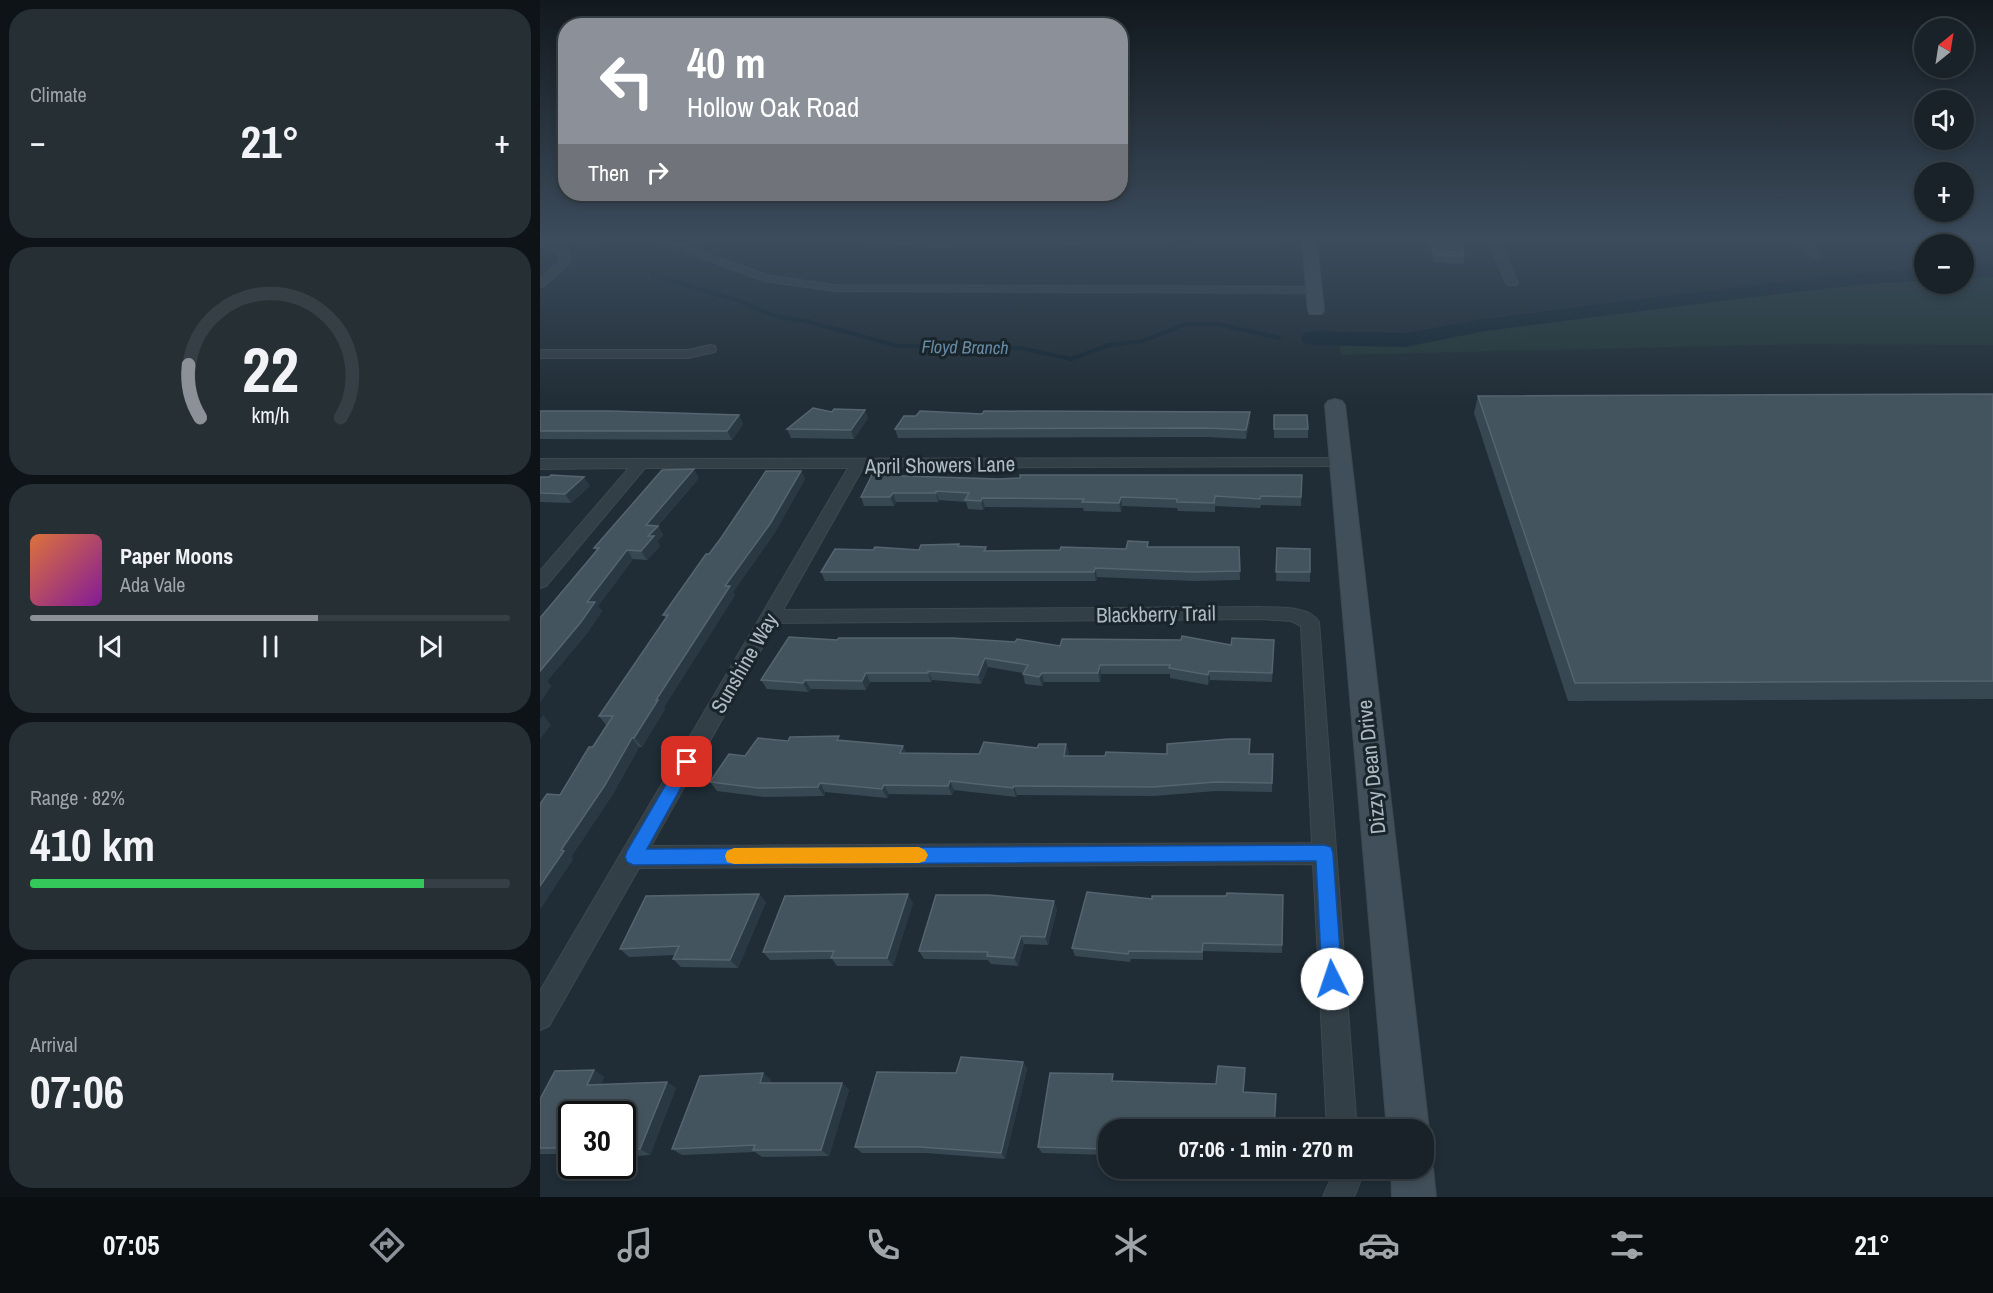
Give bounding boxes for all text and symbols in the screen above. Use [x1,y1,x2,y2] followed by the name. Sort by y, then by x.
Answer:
[1914,18,1974,78] north arrow
[1914,18,1974,294] map controls
[687,35,766,91] text: 40 m
[588,42,666,120] icon: left
[30,81,87,108] text: Climate
[687,89,859,125] text: Hollow Oak Road
[1914,90,1974,150] button: sound
[240,111,300,172] text: 21°
[30,119,46,163] text: −
[494,119,510,163] text: +
[641,156,674,189] icon: right
[588,158,629,188] text: Then
[1914,162,1974,222] button: +
[1914,234,1974,294] button: −
[242,327,298,411] text: 22
[921,334,1009,360] water label: Floyd Branch
[251,401,289,430] text: km/h
[864,449,1015,481] street label: April Showers Lane
[120,541,233,571] text: Paper Moons
[120,571,185,598] text: Ada Vale
[1096,598,1216,630] street label: Blackberry Trail
[704,607,785,718] street label: Sunshine Way
[94,630,127,663] icon: previous
[254,630,287,663] icon: pause
[414,630,447,663] icon: next
[1350,698,1392,836] street label: Dizzy Dean Drive
[661,736,712,787] pin
[670,745,703,778] icon: arrive
[30,784,125,811] text: Range · 82%
[30,814,155,875] text: 410 km
[1300,947,1364,1011] position arrow
[30,1031,77,1058] text: Arrival
[30,1061,124,1122] text: 07:06
[558,1101,636,1179] speed limit sign: 30
[1179,1134,1353,1164] text: 07:06 · 1 min · 270 m
[366,1224,408,1266] icon: directions
[614,1224,656,1266] icon: music
[862,1224,904,1266] icon: phone
[1110,1224,1152,1266] icon: climate
[1358,1224,1400,1266] icon: car
[1606,1224,1648,1266] icon: filters
[103,1227,160,1263] text: 07:05
[1854,1227,1890,1263] text: 21°

